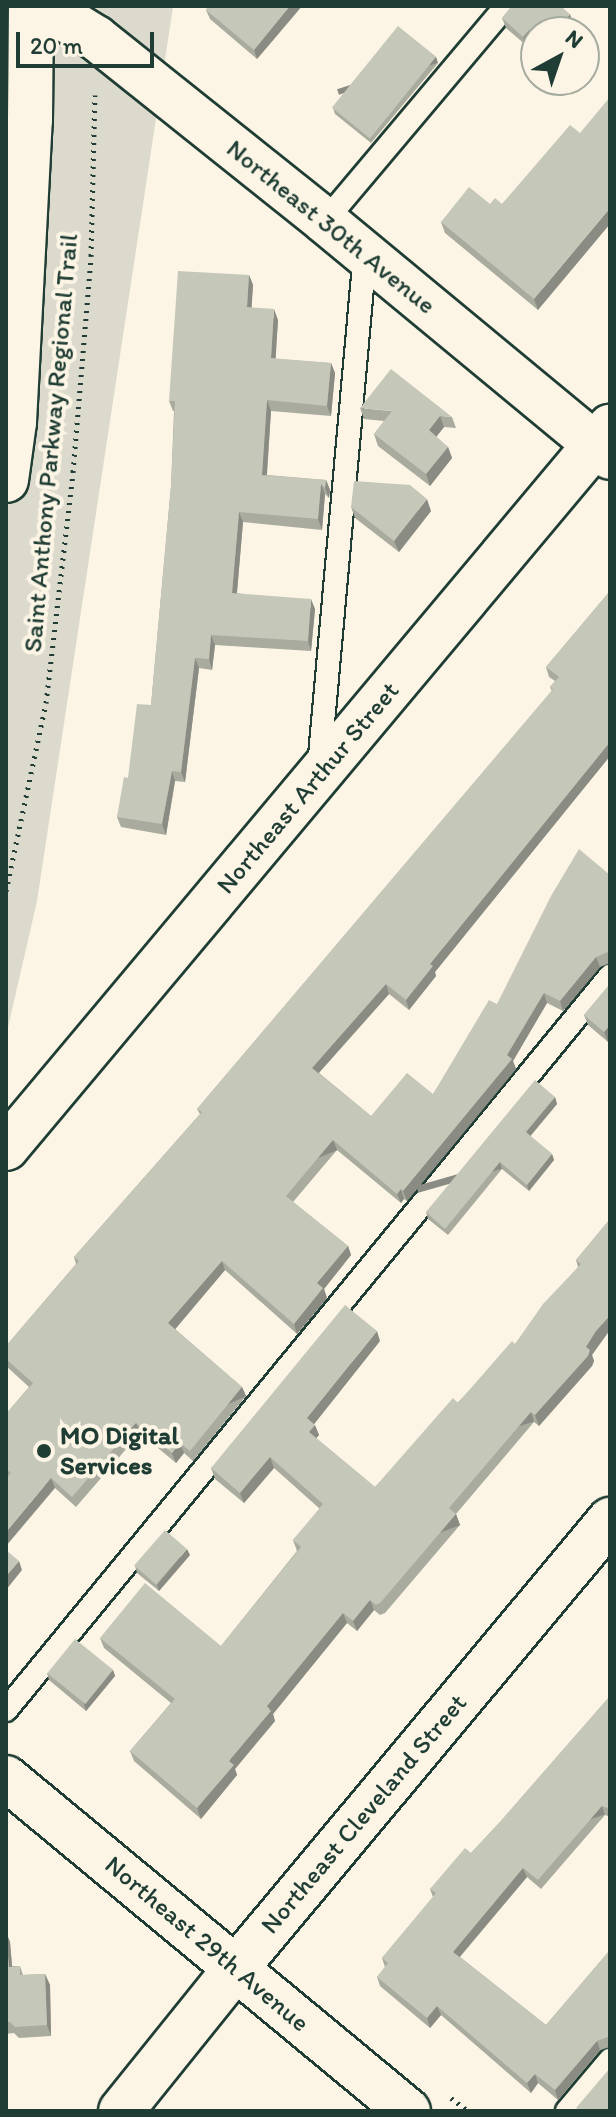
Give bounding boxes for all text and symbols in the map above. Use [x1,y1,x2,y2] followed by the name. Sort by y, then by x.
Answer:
[20,16,158,66] scale bar
[520,16,600,96] north arrow
[560,24,589,54] text: N
[30,31,83,60] text: 20 m
[221,134,441,320] street label: Northeast 30th Avenue
[17,233,85,653] street label: Saint Anthony Parkway Regional Trail
[210,676,406,900] street label: Northeast Arthur Street
[60,1420,180,1482] place label: MO Digital Services
[35,1442,53,1460] marker: MO Digital Services
[255,1688,473,1940] street label: Northeast Cleveland Street
[99,1850,315,2038] street label: Northeast 29th Avenue

